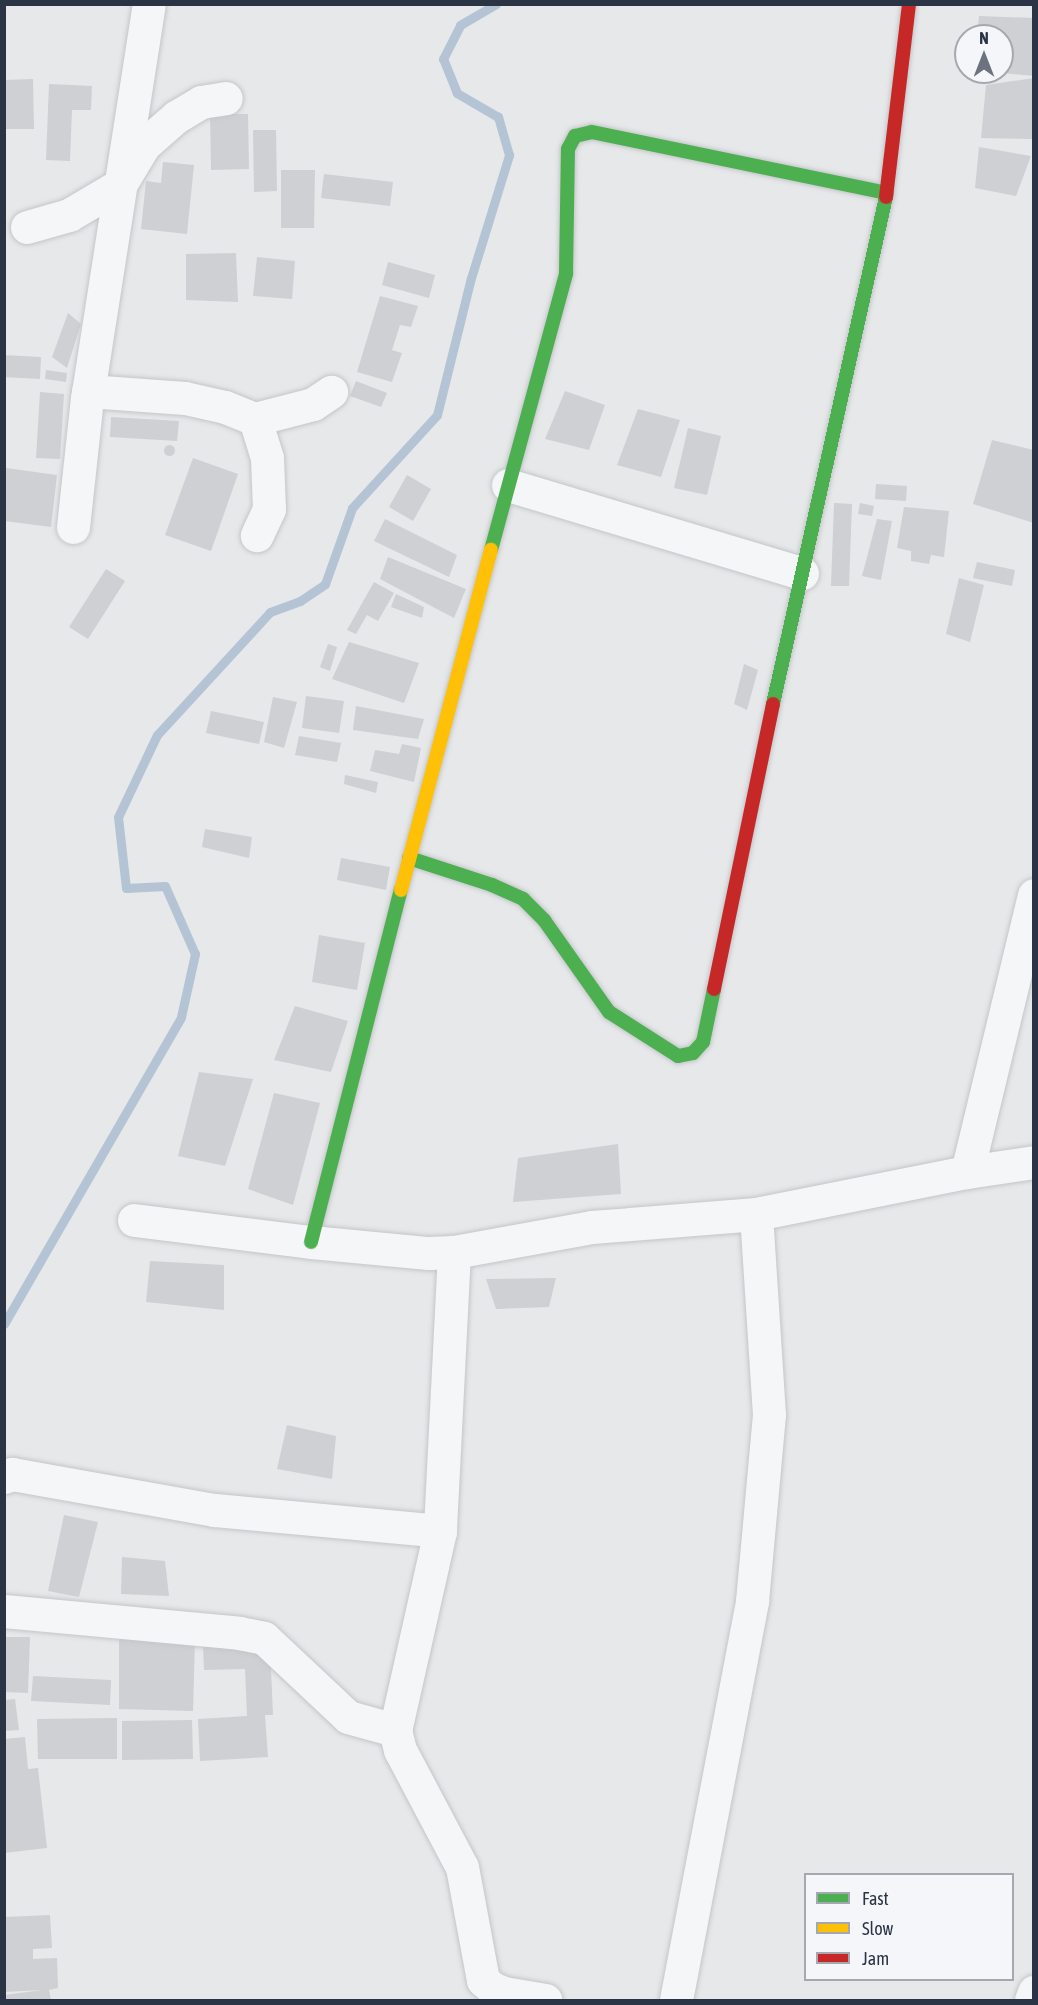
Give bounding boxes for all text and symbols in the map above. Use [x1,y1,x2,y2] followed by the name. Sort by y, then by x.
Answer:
[954,24,1014,84] north arrow
[979,29,989,47] text: N
[804,1873,1014,1981] legend
[862,1888,889,1909] text: Fast
[862,1918,893,1939] text: Slow
[862,1948,889,1969] text: Jam

